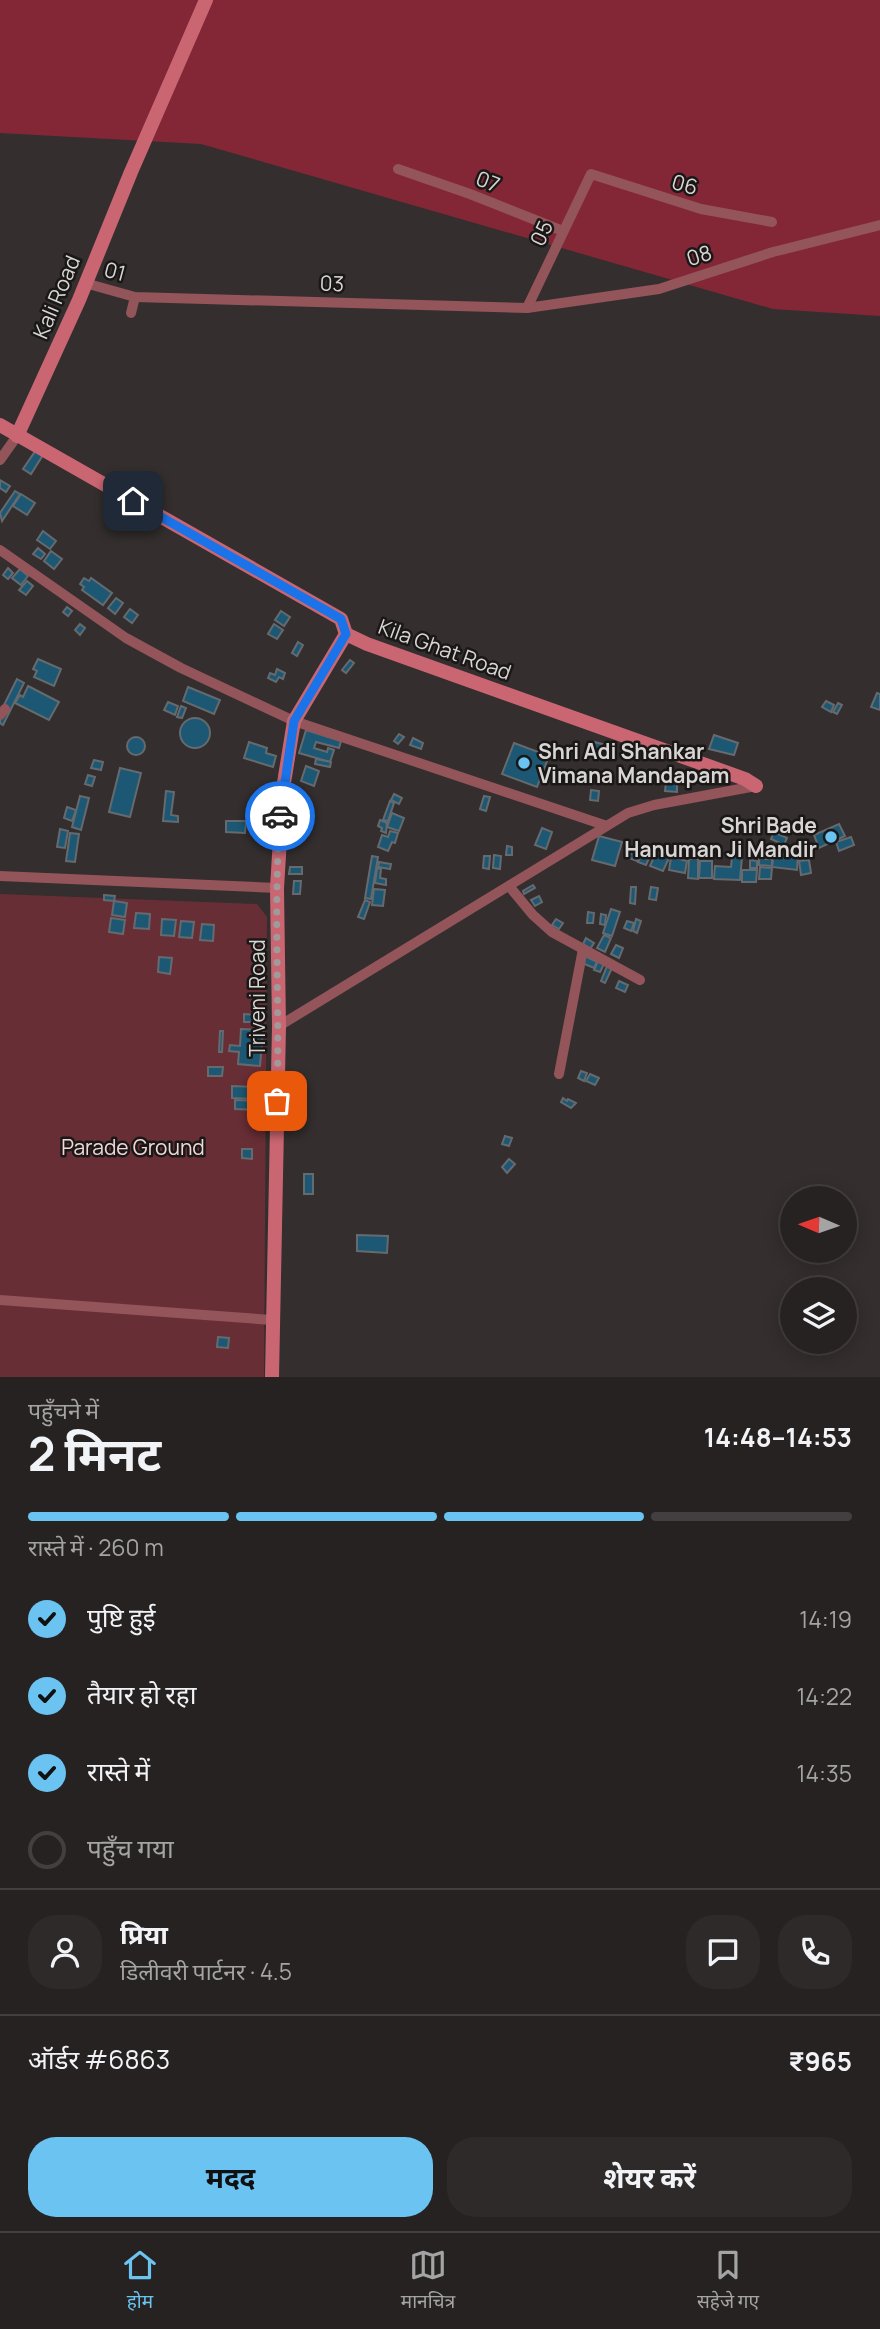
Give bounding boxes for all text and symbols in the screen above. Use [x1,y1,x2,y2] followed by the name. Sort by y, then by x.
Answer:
[472,164,504,198] street label: 07
[669,167,701,201] street label: 06
[523,216,559,250] street label: 05
[683,238,715,272] street label: 08
[26,251,86,343] street label: Kali Road
[101,255,129,287] street label: 01
[319,269,345,297] street label: 03
[103,471,163,531] pin
[114,482,152,520] icon: home
[375,612,515,686] street label: Kila Ghat Road
[538,737,729,789] place label: Shri Adi Shankar Vimana Mandapam
[516,755,532,771] marker: Shri Adi Shankar Vimana Mandapam
[245,781,315,851] courier
[261,797,299,835] icon: car
[624,811,817,863] place label: Shri Bade Hanuman Ji Mandir
[823,829,839,845] marker: Shri Bade Hanuman Ji Mandir
[243,939,271,1057] street label: Triveni Road
[247,1071,307,1131] pin
[258,1082,296,1120] icon: bag
[61,1133,205,1161] park label: Parade Ground
[780,1186,858,1264] north arrow
[780,1186,857,1354] map controls
[780,1277,857,1354] button: layers
[28,1394,99,1426] text: पहुँचने में
[704,1419,852,1455] text: 14:48–14:53
[28,1422,161,1485] text: 2 मिनट
[28,1531,164,1563] text: रास्ते में · 260 m
[87,1599,155,1635] text: पुष्टि हुई
[28,1600,66,1638] icon: check
[799,1603,852,1635] text: 14:19
[87,1676,196,1712] text: तैयार हो रहा
[28,1677,66,1715] icon: check
[796,1680,852,1712] text: 14:22
[87,1753,150,1789] text: रास्ते में
[28,1754,66,1792] icon: check
[797,1757,852,1789] text: 14:35
[87,1830,174,1866] text: पहुँच गया
[28,1915,102,1989] button: person
[686,1915,760,1989] button: chat
[778,1915,852,1989] button: phone
[120,1916,168,1952] text: प्रिया
[120,1955,292,1987] text: डिलीवरी पार्टनर · 4.5
[28,2041,170,2077] text: ऑर्डर #6863
[788,2043,852,2079] text: ₹965
[28,2137,433,2217] button: मदद
[447,2137,852,2217] button: शेयर करें
[121,2246,159,2316] tab: होम
[401,2246,455,2316] tab: मानचित्र
[697,2246,759,2316] tab: सहेजे गए

